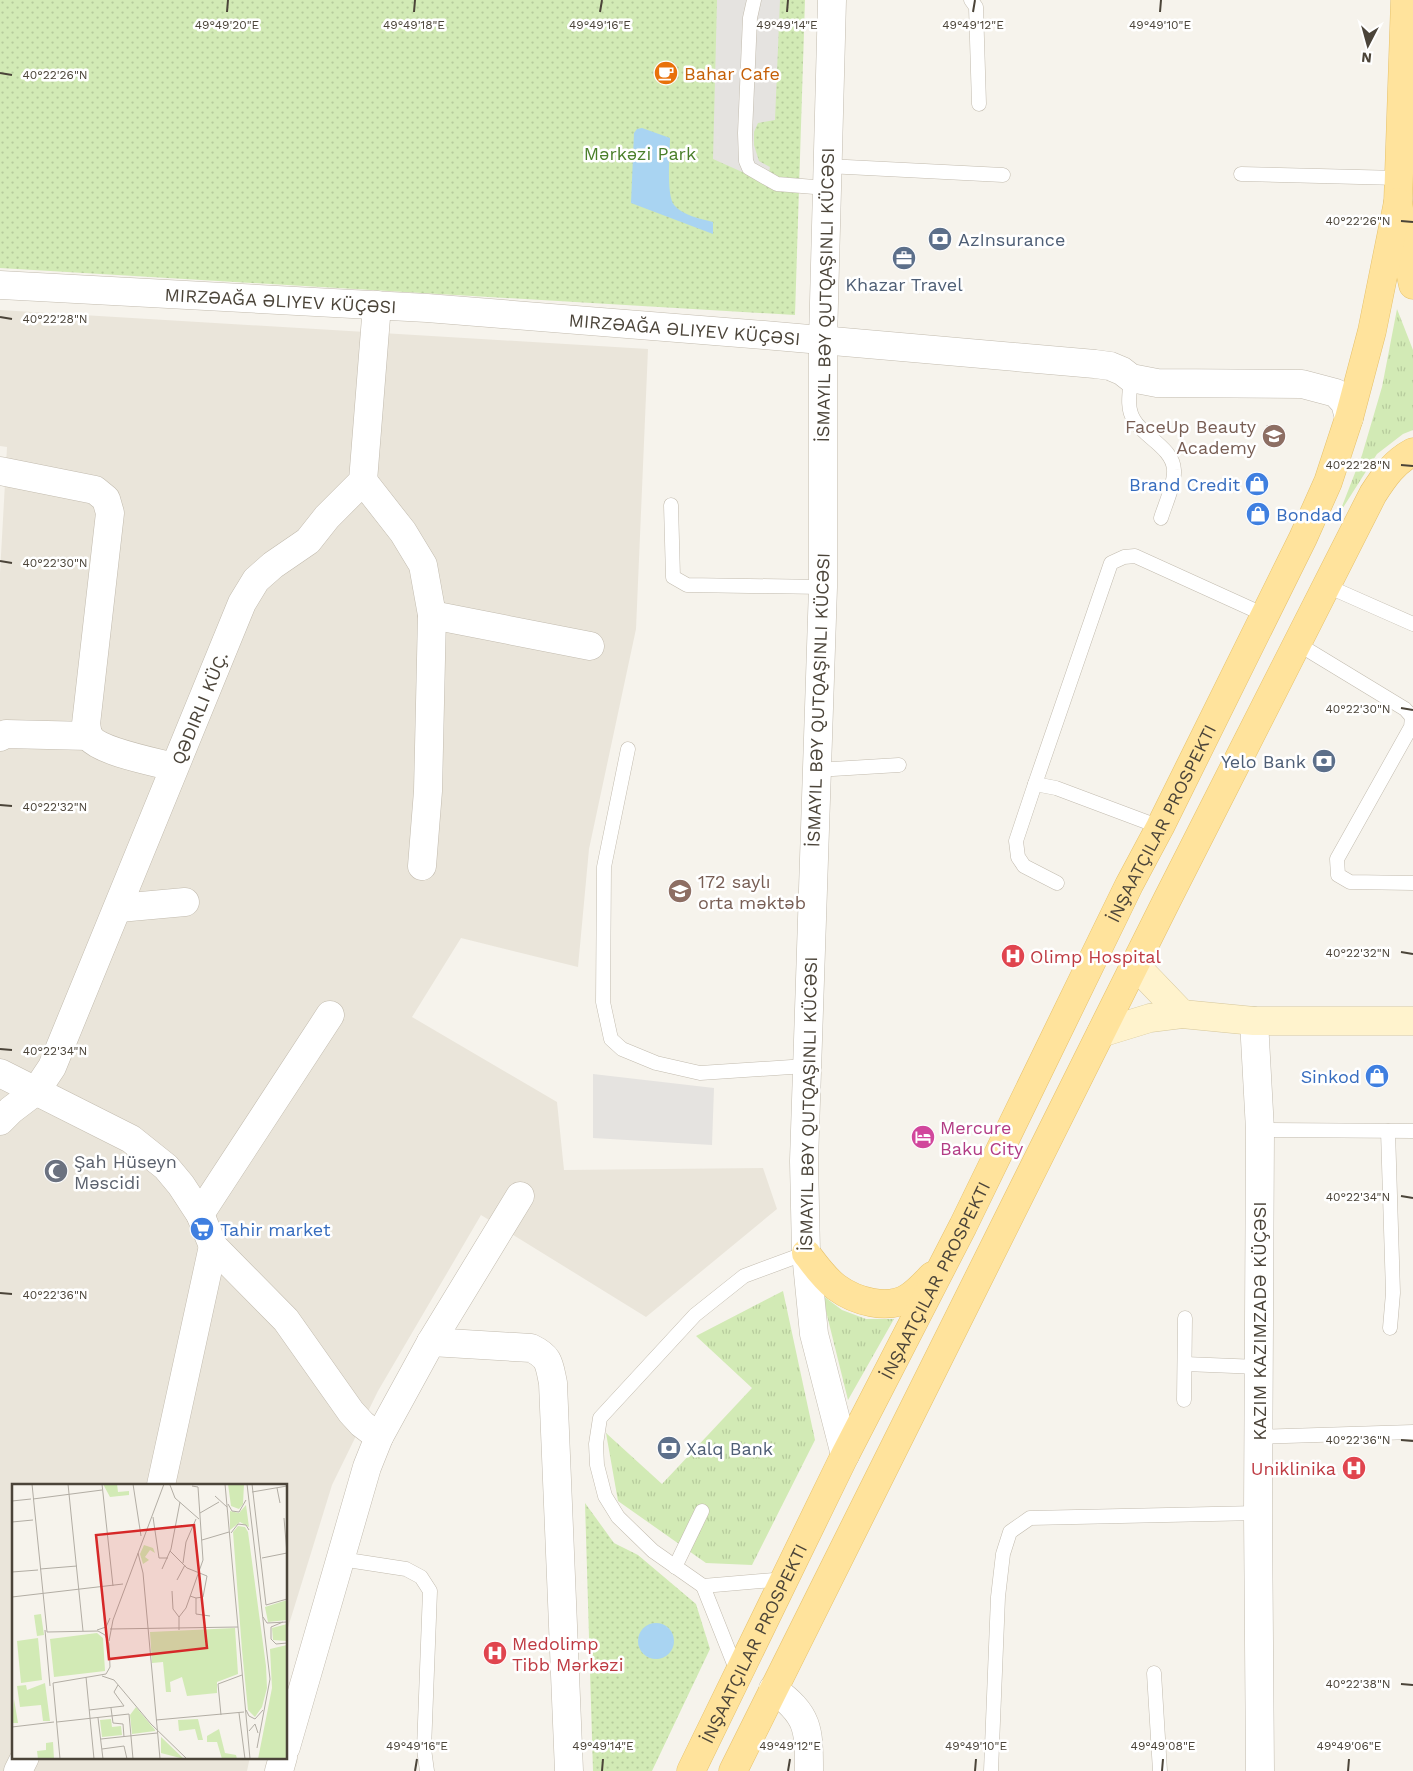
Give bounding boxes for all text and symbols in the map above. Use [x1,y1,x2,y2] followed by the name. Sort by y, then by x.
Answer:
[195,18,260,32] text: 49°49'20"E
[383,18,445,32] text: 49°49'18"E
[569,18,631,32] text: 49°49'16"E
[756,18,818,32] text: 49°49'14"E
[942,18,1004,32] text: 49°49'12"E
[1129,18,1191,32] text: 49°49'10"E
[1343,20,1393,70] north arrow
[1361,49,1373,66] text: N
[653,60,679,86] cafe icon: Bahar Cafe
[684,63,780,84] place label: Bahar Cafe
[22,68,88,82] text: 40°22'26"N
[584,143,696,164] park label: Mərkəzi Park
[812,147,838,443] street label: İSMAYIL BƏY QUTQAŞINLI KÜCƏSI
[1325,214,1391,228] text: 40°22'26"N
[927,226,953,252] bank icon: AzInsurance
[958,229,1065,250] place label: AzInsurance
[891,245,917,271] office icon: Khazar Travel
[845,274,963,295] place label: Khazar Travel
[164,283,397,317] street label: MIRZƏAĞA ƏLIYEV KÜÇƏSI
[568,309,801,349] street label: MIRZƏAĞA ƏLIYEV KÜÇƏSI
[22,312,88,326] text: 40°22'28"N
[1125,416,1257,458] place label: FaceUp Beauty Academy
[1261,423,1287,449] school or university icon: FaceUp Beauty Academy
[1325,458,1391,472] text: 40°22'28"N
[1244,471,1270,497] shop icon: Brand Credit
[1129,474,1240,495] place label: Brand Credit
[1245,501,1271,527] shop icon: Bondad
[1276,504,1342,525] place label: Bondad
[802,552,834,848] street label: İSMAYIL BƏY QUTQAŞINLI KÜCƏSI
[22,556,88,570] text: 40°22'30"N
[167,648,232,767] street label: QƏDIRLI KÜÇ.
[1325,702,1391,716] text: 40°22'30"N
[1102,721,1220,926] street label: İNŞAATÇILAR PROSPEKTI
[1311,748,1337,774] bank icon: Yelo Bank
[1221,751,1306,772] place label: Yelo Bank
[23,800,87,814] text: 40°22'32"N
[698,871,806,913] place label: 172 saylı orta məktəb
[667,878,693,904] school or university icon: 172 saylı orta məktəb
[1000,943,1026,969] hospital icon: Olimp Hospital
[1030,946,1161,967] place label: Olimp Hospital
[1326,946,1390,960] text: 40°22'32"N
[795,956,821,1252] street label: İSMAYIL BƏY QUTQAŞINLI KÜCƏSI
[23,1044,87,1058] text: 40°22'34"N
[1364,1063,1390,1089] shop icon: Sinkod
[1301,1066,1360,1087] place label: Sinkod
[940,1117,1024,1159] place label: Mercure Baku City
[910,1124,936,1150] hotel icon: Mercure Baku City
[74,1151,177,1193] place label: Şah Hüseyn Məscidi
[43,1158,69,1184] mosque icon: Şah Hüseyn Məscidi
[875,1178,994,1383] street label: İNŞAATÇILAR PROSPEKTI
[1326,1190,1390,1204] text: 40°22'34"N
[1249,1201,1270,1441] street label: KAZIM KAZIMZADƏ KÜÇƏSI
[189,1216,215,1242] supermarket icon: Tahir market
[220,1219,331,1240] place label: Tahir market
[22,1288,88,1302] text: 40°22'36"N
[1325,1433,1391,1447] text: 40°22'36"N
[656,1435,682,1461] bank icon: Xalq Bank
[686,1438,773,1459] place label: Xalq Bank
[1341,1455,1367,1481] hospital icon: Uniklinika
[1251,1458,1336,1479] place label: Uniklinika
[12,1484,288,1758] inset map
[696,1540,811,1747] street label: İNŞAATÇILAR PROSPEKTI
[512,1633,624,1675] place label: Medolimp Tibb Mərkəzi
[482,1640,508,1666] hospital icon: Medolimp Tibb Mərkəzi
[1325,1677,1391,1691] text: 40°22'38"N
[386,1739,448,1753] text: 49°49'16"E
[572,1739,634,1753] text: 49°49'14"E
[759,1739,821,1753] text: 49°49'12"E
[945,1739,1007,1753] text: 49°49'10"E
[1131,1739,1196,1753] text: 49°49'08"E
[1317,1739,1382,1753] text: 49°49'06"E

